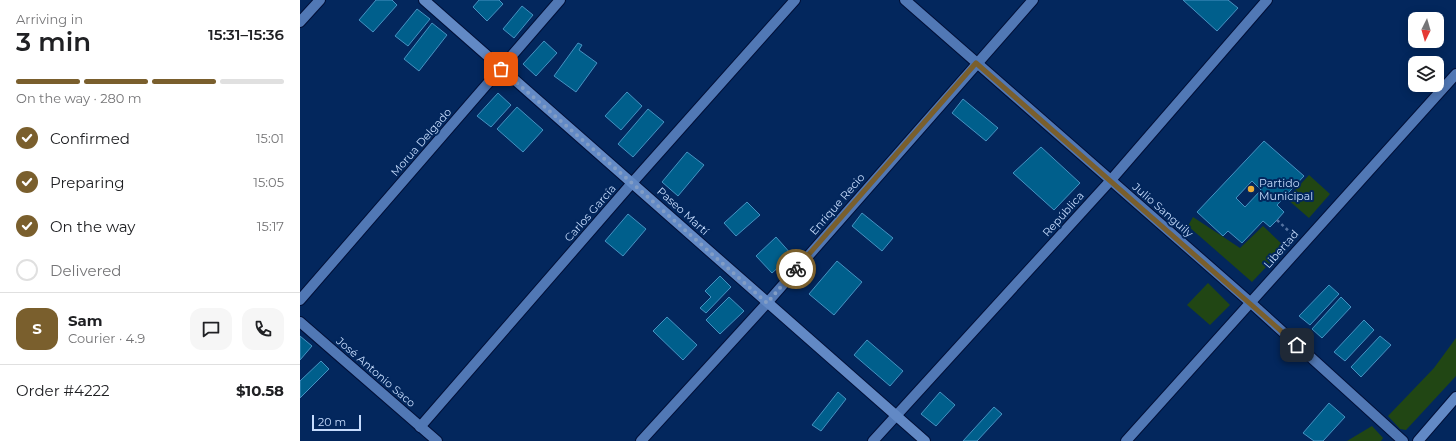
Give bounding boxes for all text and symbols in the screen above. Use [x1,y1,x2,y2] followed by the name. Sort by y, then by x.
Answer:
[16,11,83,27] text: Arriving in
[1408,12,1444,48] north arrow
[1408,12,1444,92] map controls
[208,25,284,44] text: 15:31–15:36
[16,26,91,58] text: 3 min
[484,52,518,86] pin
[1408,56,1444,92] button: layers
[490,58,512,80] icon: bag
[16,90,142,106] text: On the way · 280 m
[388,105,454,179] street label: Morua Delgado
[16,127,38,149] icon: check
[50,129,130,148] text: Confirmed
[256,130,284,146] text: 15:01
[806,170,868,238] street label: Enrique Recio
[16,171,38,193] icon: check
[50,173,125,192] text: Preparing
[253,174,284,190] text: 15:05
[1259,176,1313,203] place label: Partido Municipal
[1129,179,1196,240] street label: Julio Sanguily
[561,181,619,245] street label: Carlos García
[654,184,713,239] street label: Paseo Martí
[1246,184,1256,194] marker: Partido Municipal
[1039,189,1087,239] street label: República
[16,215,38,237] icon: check
[50,217,135,236] text: On the way
[257,218,284,234] text: 15:17
[1261,227,1301,271] street label: Libertad
[776,249,816,289] courier
[785,258,807,280] icon: bike
[50,261,122,280] text: Delivered
[190,308,232,350] button: chat
[242,308,284,350] button: phone
[68,311,103,330] text: Sam
[32,319,42,338] text: S
[1280,328,1314,362] pin
[68,330,145,346] text: Courier · 4.9
[333,333,418,410] street label: José Antonio Saco
[1286,334,1308,356] icon: home
[16,381,109,400] text: Order #4222
[236,381,284,400] text: $10.58
[312,413,361,432] scale bar
[318,415,346,429] text: 20 m

